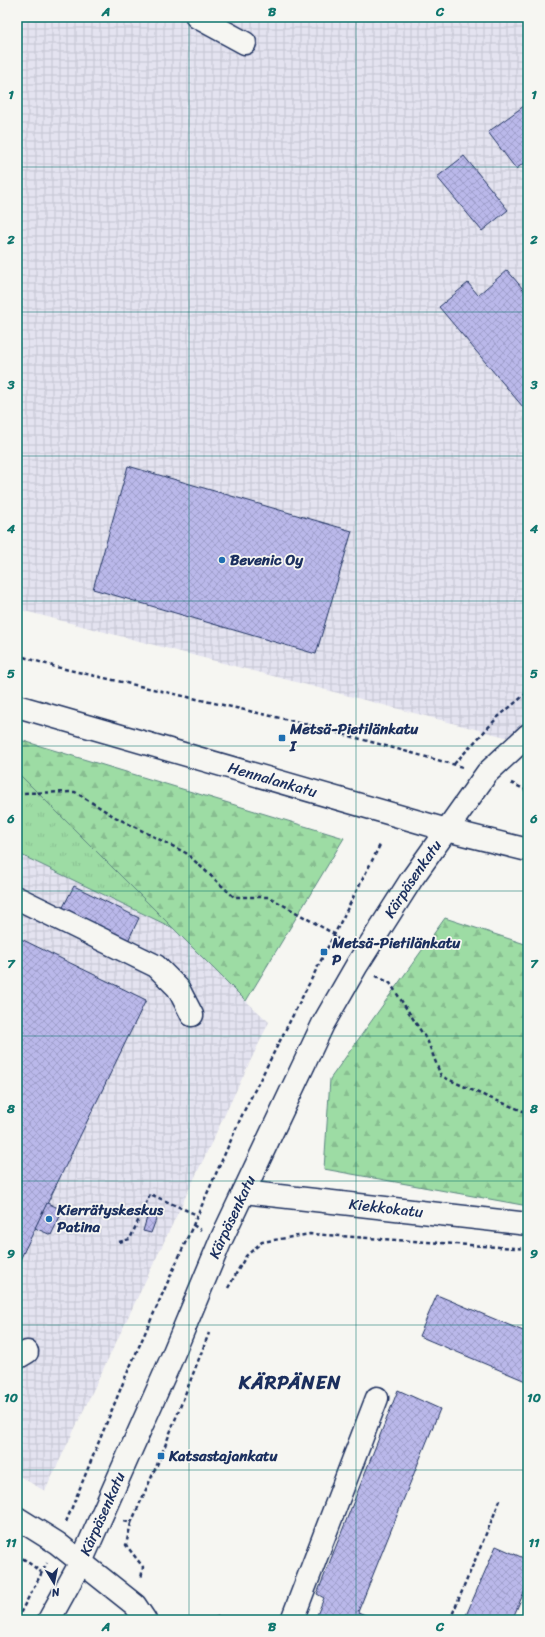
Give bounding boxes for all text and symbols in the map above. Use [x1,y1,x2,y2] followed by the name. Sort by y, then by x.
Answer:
[101,0,110,23] text: A
[268,0,277,23] text: B
[435,0,445,23] text: C
[8,83,14,106] text: 1
[531,83,537,106] text: 1
[6,228,15,251] text: 2
[529,228,538,251] text: 2
[6,373,15,396] text: 3
[529,373,538,396] text: 3
[6,517,16,540] text: 4
[529,517,539,540] text: 4
[230,547,304,573] place label: Bevenic Oy
[217,555,227,565] marker: Bevenic Oy
[7,662,15,685] text: 5
[530,662,538,685] text: 5
[289,716,419,759] place label: Metsä-Pietilänkatu I
[277,733,287,743] marker: Metsä-Pietilänkatu I
[225,755,320,805] street label: Hennalankatu
[6,807,15,830] text: 6
[529,807,538,830] text: 6
[377,834,449,923] street label: Kärpäsenkatu
[331,930,461,973] place label: Metsä-Pietilänkatu P
[319,947,329,957] marker: Metsä-Pietilänkatu P
[7,952,16,975] text: 7
[530,952,539,975] text: 7
[6,1097,15,1120] text: 8
[529,1097,538,1120] text: 8
[201,1171,263,1263] street label: Kärpäsenkatu
[348,1191,425,1225] street label: Kiekkokatu
[56,1197,164,1240] place label: Kierrätyskeskus Patina
[44,1214,54,1224] marker: Kierrätyskeskus Patina
[7,1242,15,1265] text: 9
[530,1242,538,1265] text: 9
[238,1366,341,1399] district label: KÄRPÄNEN
[4,1386,18,1409] text: 10
[527,1386,541,1409] text: 10
[168,1443,278,1469] place label: Katsastajankatu
[156,1451,166,1461] marker: Katsastajankatu
[72,1467,133,1560] street label: Kärpäsenkatu
[5,1531,17,1554] text: 11
[528,1531,540,1554] text: 11
[34,1563,74,1603] north arrow
[50,1582,62,1602] text: N
[101,1615,110,1637] text: A
[268,1615,277,1637] text: B
[435,1615,445,1637] text: C

